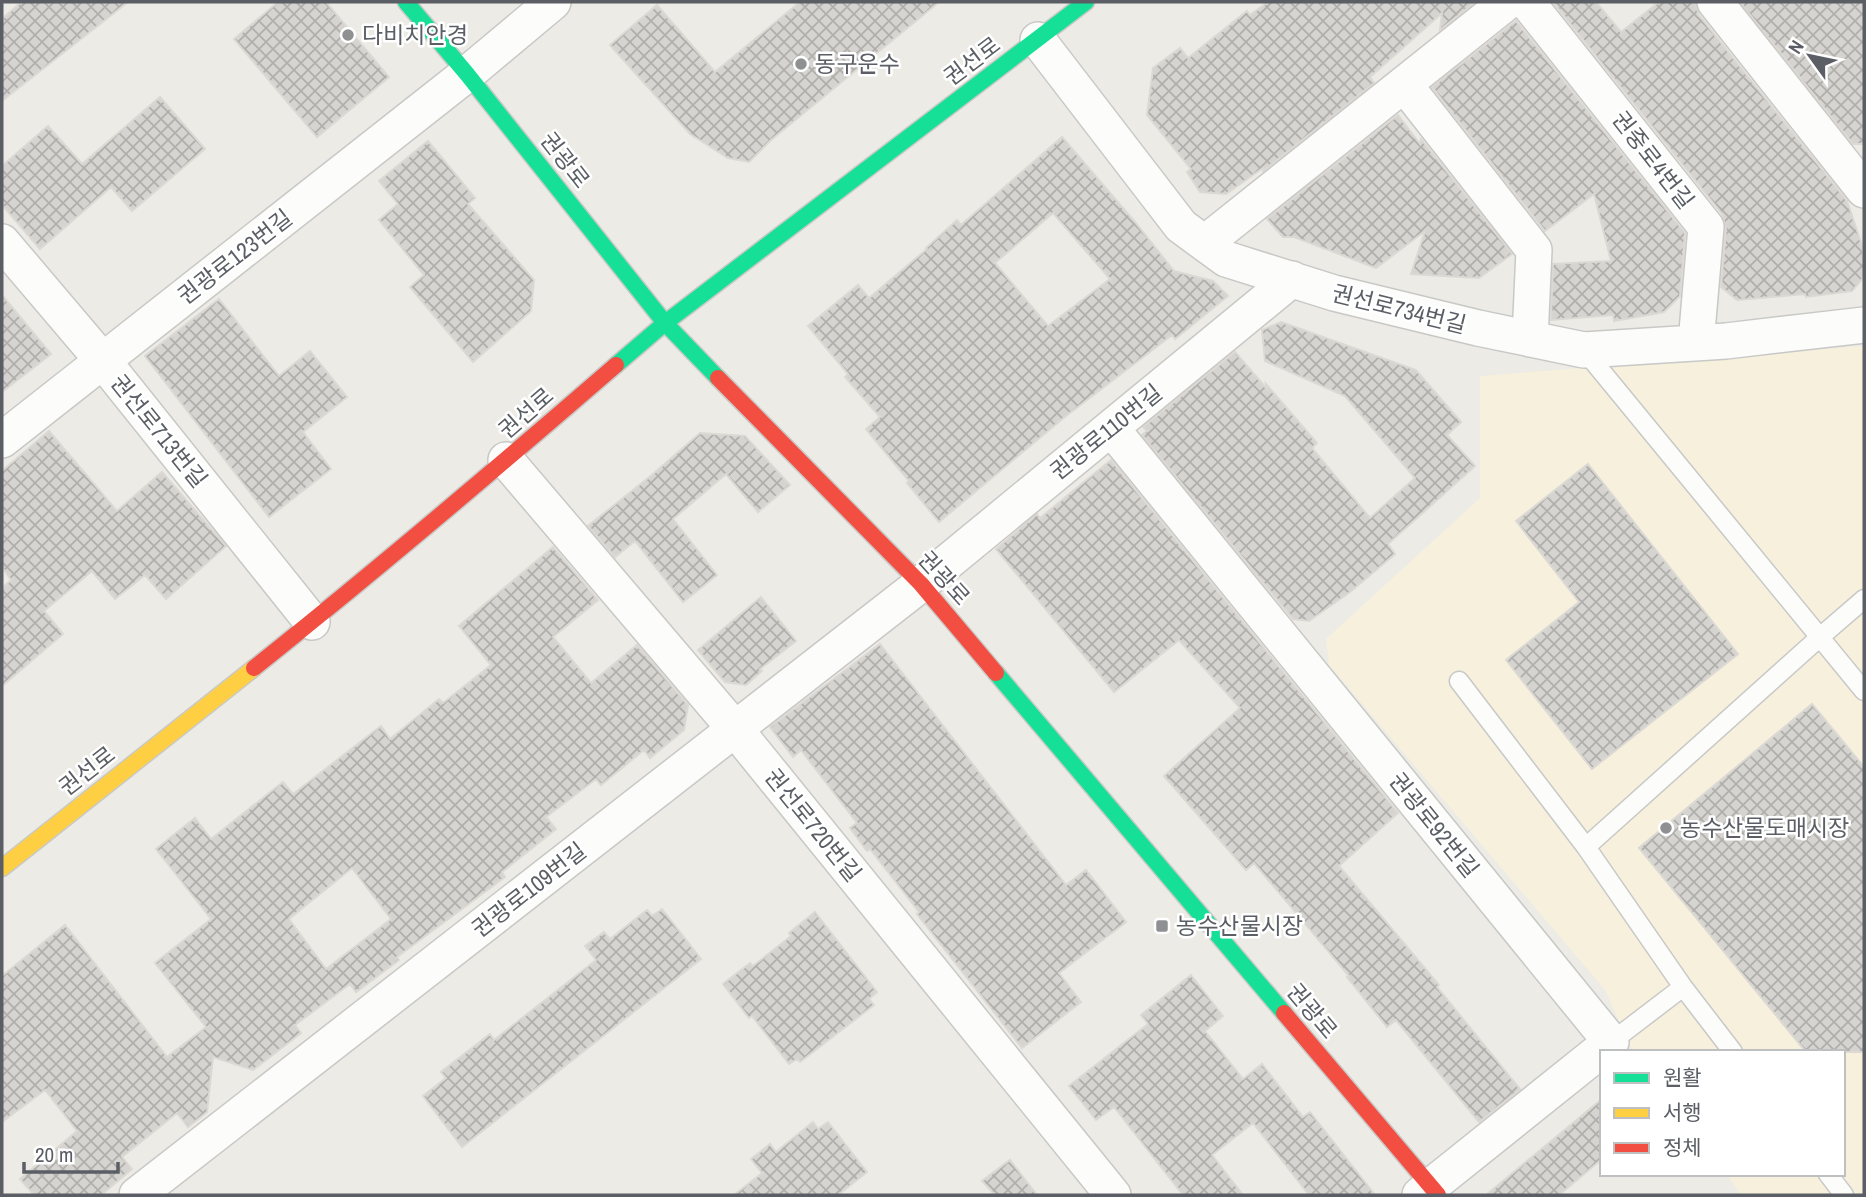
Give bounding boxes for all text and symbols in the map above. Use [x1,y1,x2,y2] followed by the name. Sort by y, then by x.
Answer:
[362,19,468,50] place label: 다비치안경
[1775,21,1845,91] north arrow
[340,27,356,43] marker: 다비치안경
[937,29,1006,92] street label: 권선로
[1782,35,1810,59] text: N
[815,48,900,79] place label: 동구운수
[793,56,809,72] marker: 동구운수
[1605,104,1701,215] street label: 권중로4번길
[534,125,597,194] street label: 권광로
[171,202,298,311] street label: 권광로123번길
[1329,277,1469,340] street label: 권선로734번길
[104,368,215,494] street label: 권선로713번길
[1043,377,1168,486] street label: 권광로110번길
[492,380,560,445] street label: 권선로
[912,544,977,612] street label: 권광로
[52,739,121,802] street label: 권선로
[758,762,869,888] street label: 권선로720번길
[1382,766,1486,884] street label: 권광로92번길
[1680,812,1849,843] place label: 농수산물도매시장
[1658,820,1674,836] marker: 농수산물도매시장
[465,835,592,944] street label: 권광로109번길
[1176,910,1303,941] place label: 농수산물시장
[1154,918,1170,934] marker: 농수산물시장
[1280,976,1345,1045] street label: 권광로
[1600,1050,1845,1176] legend
[1663,1063,1702,1092] text: 원활
[1663,1098,1702,1127] text: 서행
[24,1130,119,1174] scale bar
[1663,1133,1702,1162] text: 정체
[35,1140,73,1169] text: 20 m

